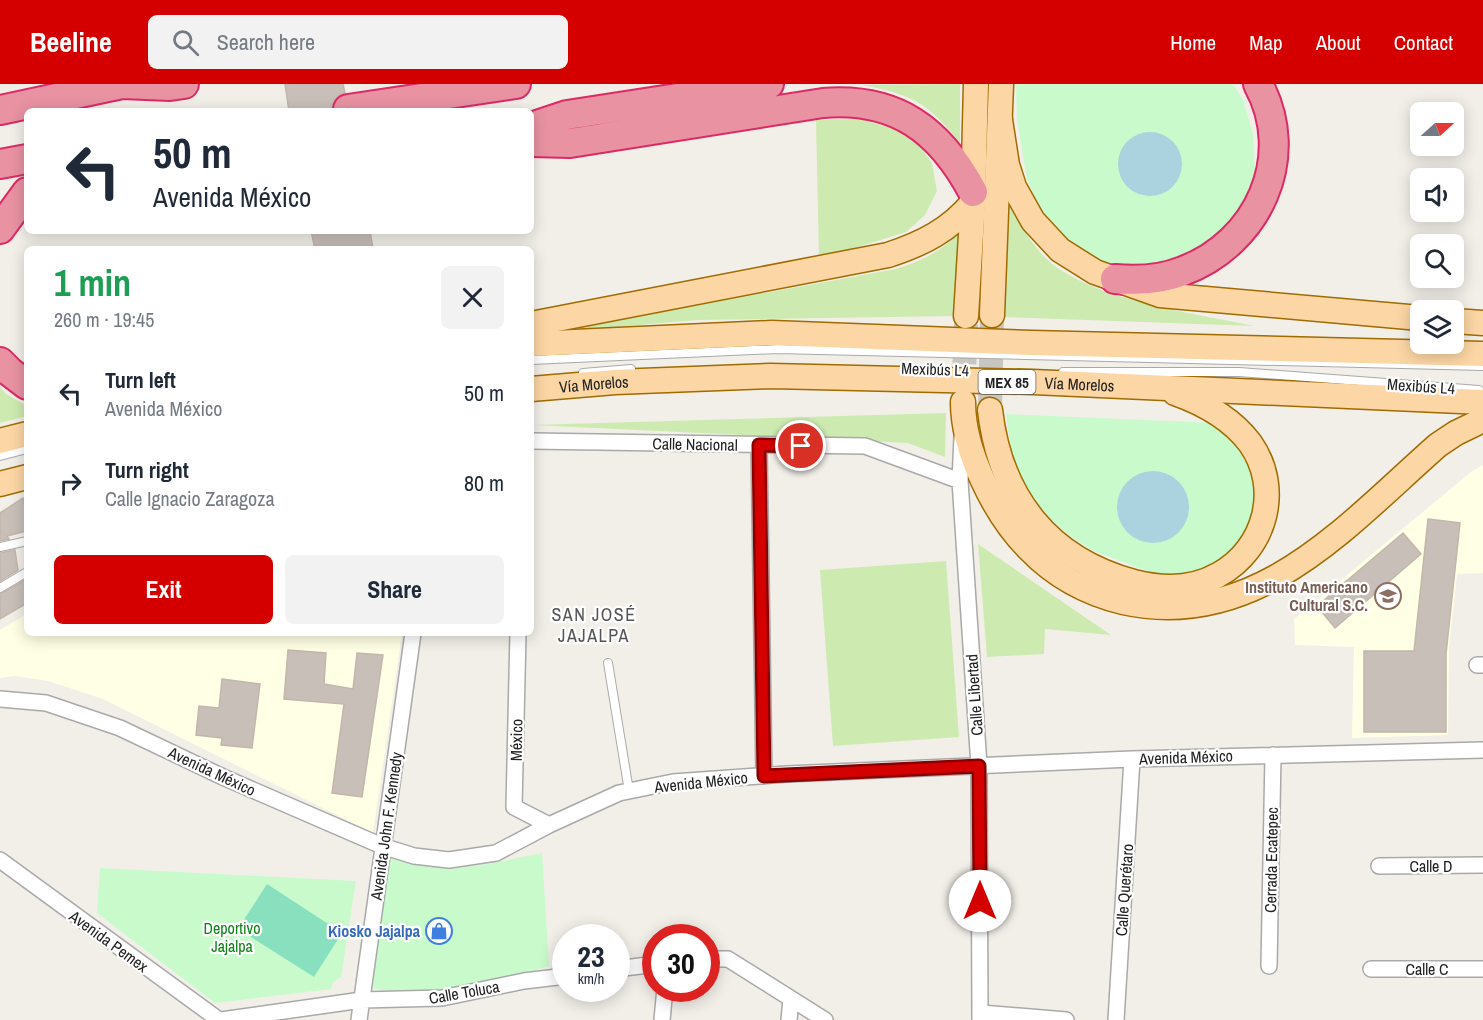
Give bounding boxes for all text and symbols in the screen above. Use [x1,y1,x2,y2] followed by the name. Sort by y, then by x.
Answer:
[148,15,568,69] search box
[30,23,112,61] text: Beeline
[169,26,202,59] icon: search
[217,27,315,57] text: Search here
[1170,28,1216,57] text: Home
[1249,28,1283,57] text: Map
[1316,28,1361,57] text: About
[1394,28,1453,57] text: Contact
[1410,102,1464,156] north arrow
[1410,102,1464,354] map controls
[153,125,232,181] text: 50 m
[54,132,132,210] icon: left
[1410,168,1464,222] button: sound
[153,179,311,215] text: Avenida México
[1410,234,1464,288] button: search
[54,259,131,307] text: 1 min
[441,266,504,329] button: close
[1410,300,1464,354] button: layers
[54,306,154,333] text: 260 m · 19:45
[901,357,969,381] street label: Mexibús L4
[105,365,176,395] text: Turn left
[558,370,629,398] street label: Vía Morelos
[978,370,1036,394] road number: MEX 85
[1044,372,1115,397] street label: Vía Morelos
[1386,373,1456,399] street label: Mexibús L4
[54,377,87,410] icon: left
[464,378,504,408] text: 50 m
[105,395,222,422] text: Avenida México
[775,420,826,471] pin
[784,429,817,462] icon: arrive
[652,432,738,456] street label: Calle Nacional
[105,455,189,485] text: Turn right
[54,467,87,500] icon: right
[464,468,504,498] text: 80 m
[105,485,275,512] text: Calle Ignacio Zaragoza
[54,555,273,624] button: Exit
[285,555,504,624] button: Share
[1245,576,1368,616] place label: Instituto Americano Cultural S.C.
[1373,581,1403,611] school or university icon: Instituto Americano Cultural S.C.
[551,602,637,648] district label: SAN JOSÉ JAJALPA
[960,653,988,737] street label: Calle Libertad
[505,719,527,761] street label: México
[164,741,259,801] street label: Avenida México
[1138,744,1233,770] street label: Avenida México
[365,750,407,902] street label: Avenida John F. Kennedy
[652,766,749,798] street label: Avenida México
[1259,807,1283,913] street label: Cerrada Ecatepec
[1110,843,1138,937] street label: Calle Querétaro
[1409,855,1453,877] street label: Calle D
[948,869,1012,933] position arrow
[64,904,153,977] street label: Avenida Pemex
[424,916,454,946] shop icon: Kiosko Jajalpa
[204,917,260,957] park label: Deportivo Jajalpa
[328,920,421,942] place label: Kiosko Jajalpa
[642,924,720,1002] speed limit sign: 30
[577,936,605,976] text: 23
[1405,958,1449,980] street label: Calle C
[578,968,604,989] text: km/h
[427,975,502,1009] street label: Calle Toluca

